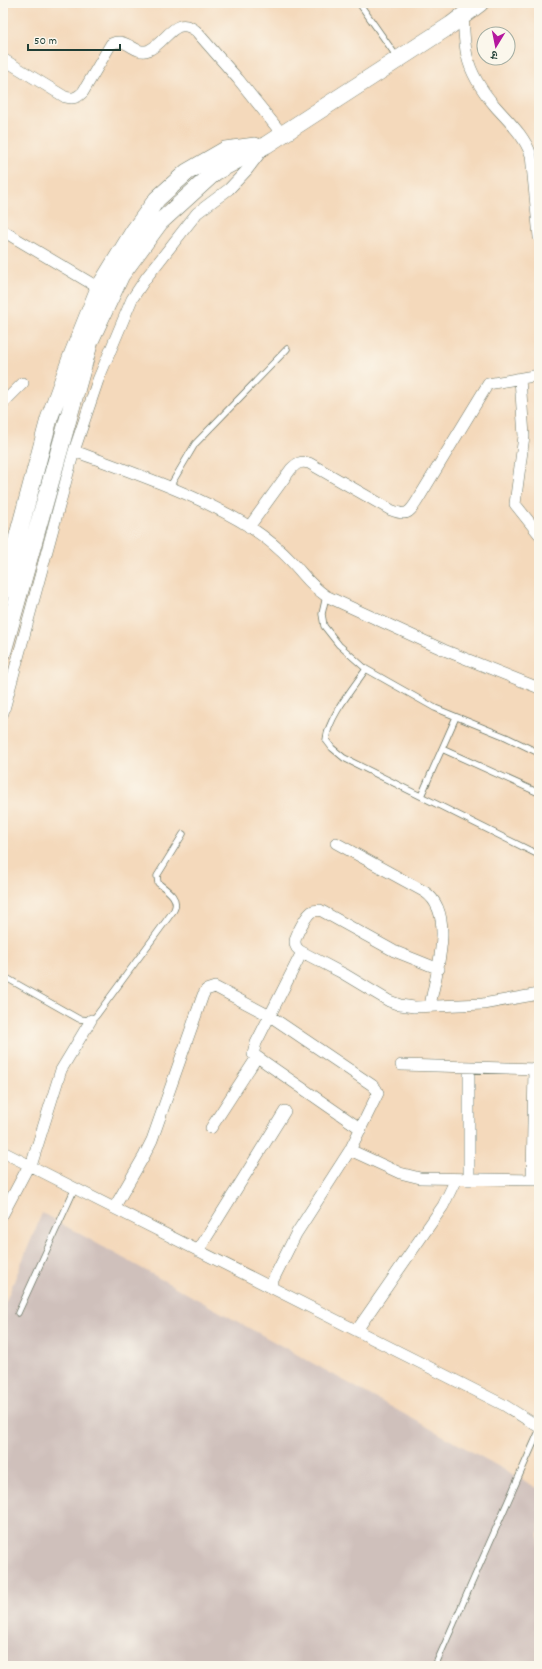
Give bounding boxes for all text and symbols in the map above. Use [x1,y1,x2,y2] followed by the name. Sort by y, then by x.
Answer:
[28,26,120,52] scale bar
[476,26,516,66] north arrow
[34,33,57,50] text: 50 m
[489,45,500,62] text: उ

